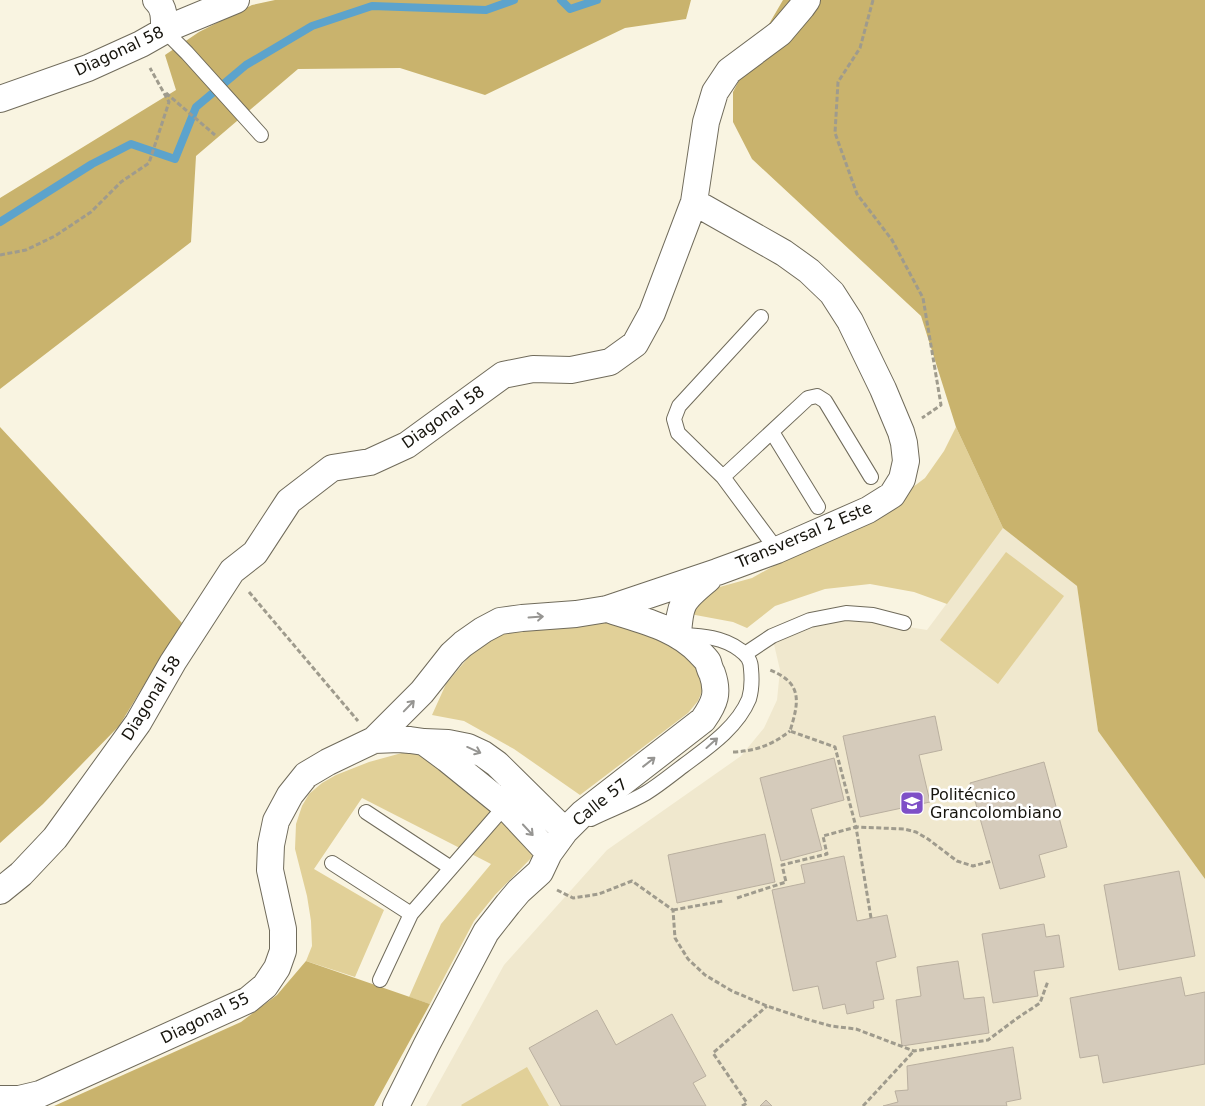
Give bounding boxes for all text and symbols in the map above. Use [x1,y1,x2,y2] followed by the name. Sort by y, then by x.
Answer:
[71,22,167,80] street label: Diagonal 58
[398,382,488,452] street label: Diagonal 58
[732,498,875,573] street label: Transversal 2 Este
[528,612,544,622] one-way arrow
[117,652,185,744] street label: Diagonal 58
[403,699,415,712] one-way arrow
[705,738,718,749] one-way arrow
[466,746,481,756] one-way arrow
[643,756,656,767] one-way arrow
[569,774,631,830] street label: Calle 57
[930,785,1062,822] place label: Politécnico Grancolombiano
[899,790,925,816] school or university icon: Politécnico Grancolombiano
[522,823,534,836] one-way arrow
[158,988,252,1048] street label: Diagonal 55

